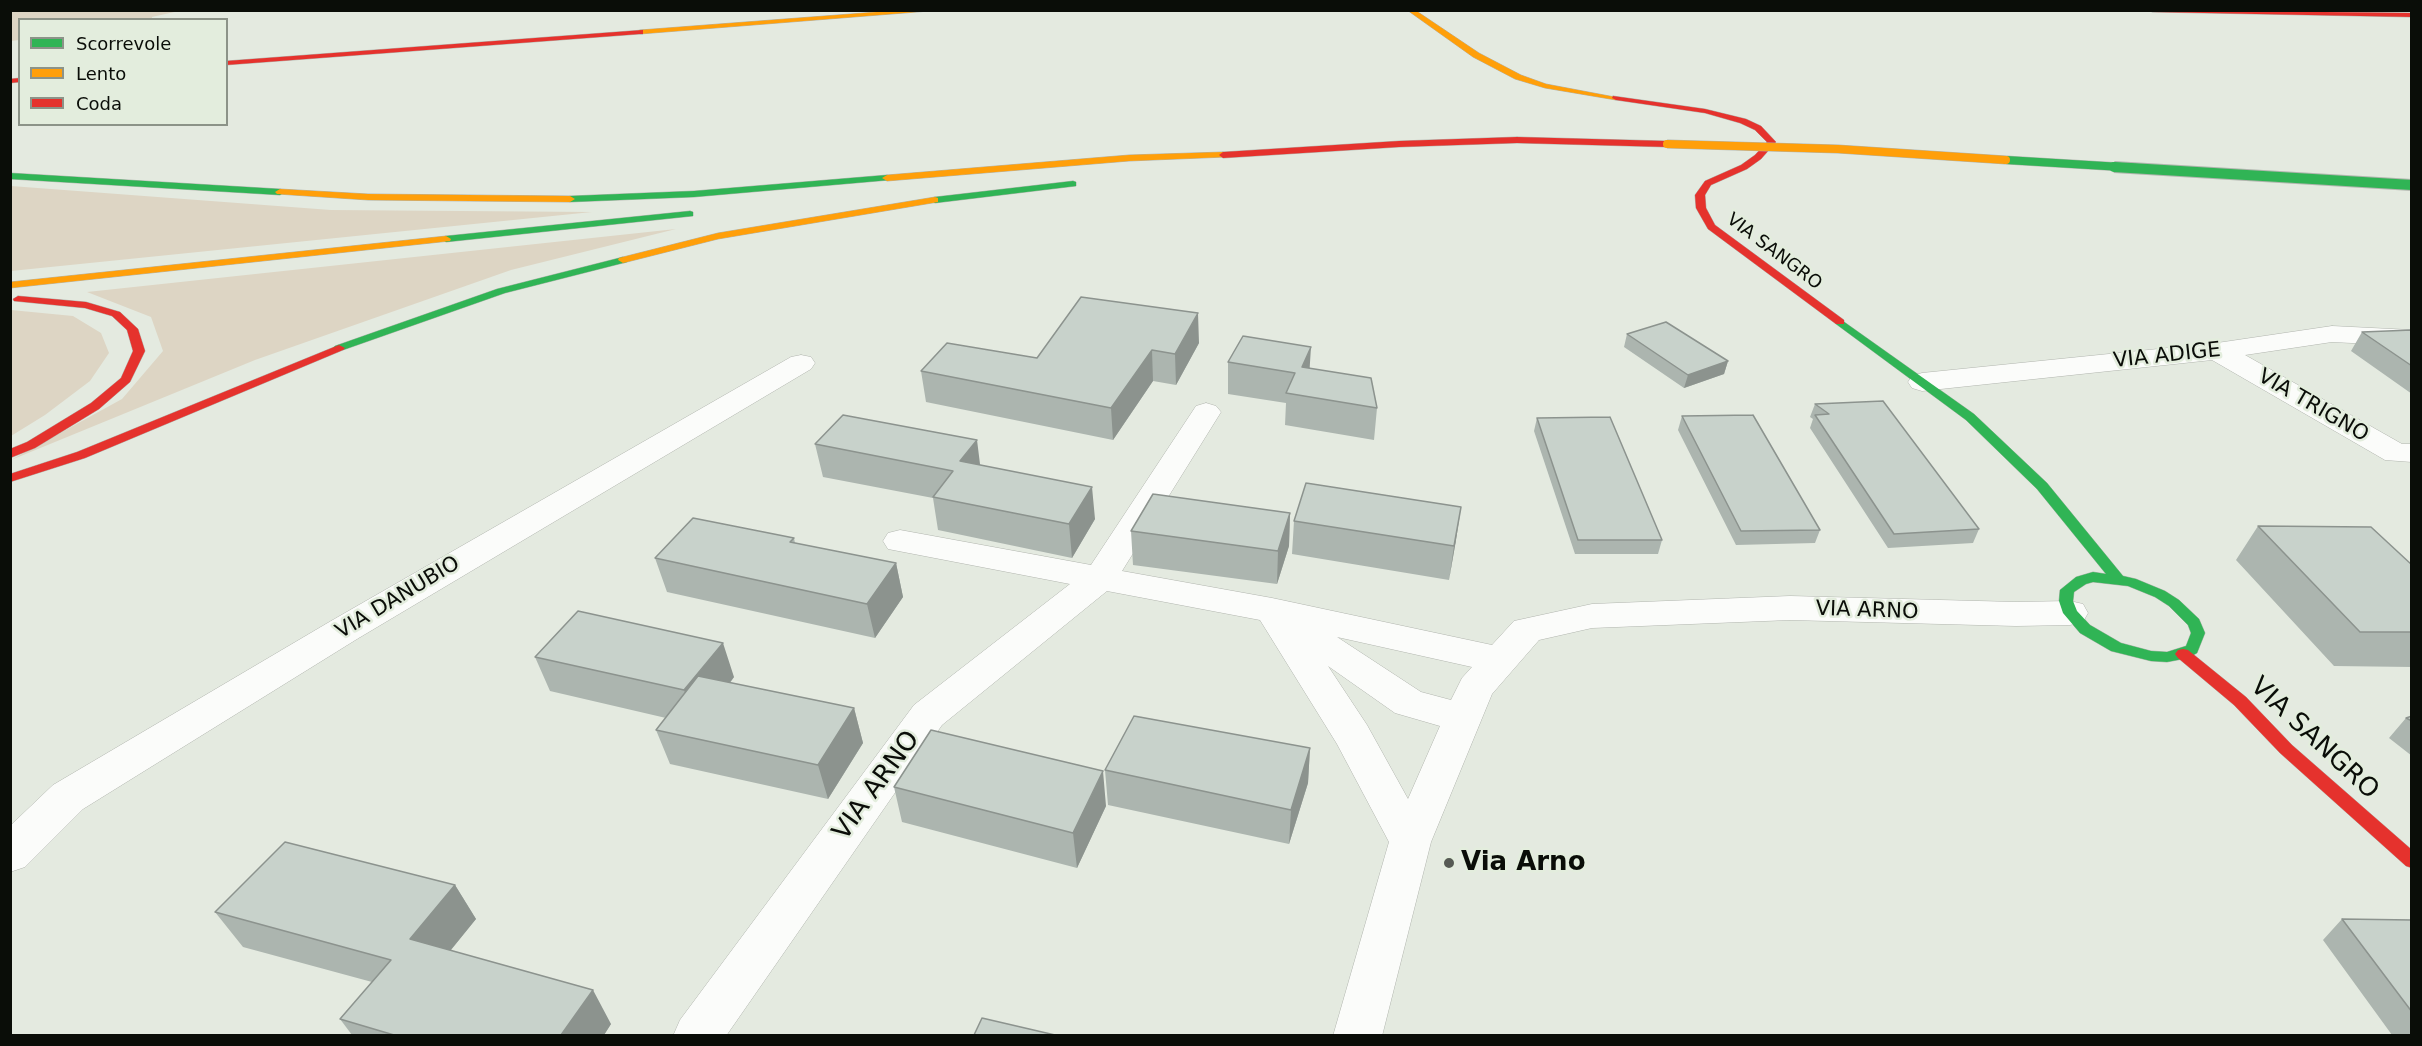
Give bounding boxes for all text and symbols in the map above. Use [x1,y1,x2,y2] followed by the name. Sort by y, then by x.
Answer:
[18,18,228,126] legend
[76,33,171,54] text: Scorrevole
[76,63,126,84] text: Lento
[76,93,122,114] text: Coda
[1722,209,1826,295] street label: VIA SANGRO
[2112,338,2222,374] street label: VIA ADIGE
[2253,364,2373,448] street label: VIA TRIGNO
[332,551,464,645] street label: VIA DANUBIO
[1815,597,1919,625] street label: VIA ARNO
[2243,672,2385,806] street label: VIA SANGRO
[827,725,927,847] street label: VIA ARNO
[1461,847,1585,879] place label: Via Arno
[1442,856,1456,870] marker: Via Arno

